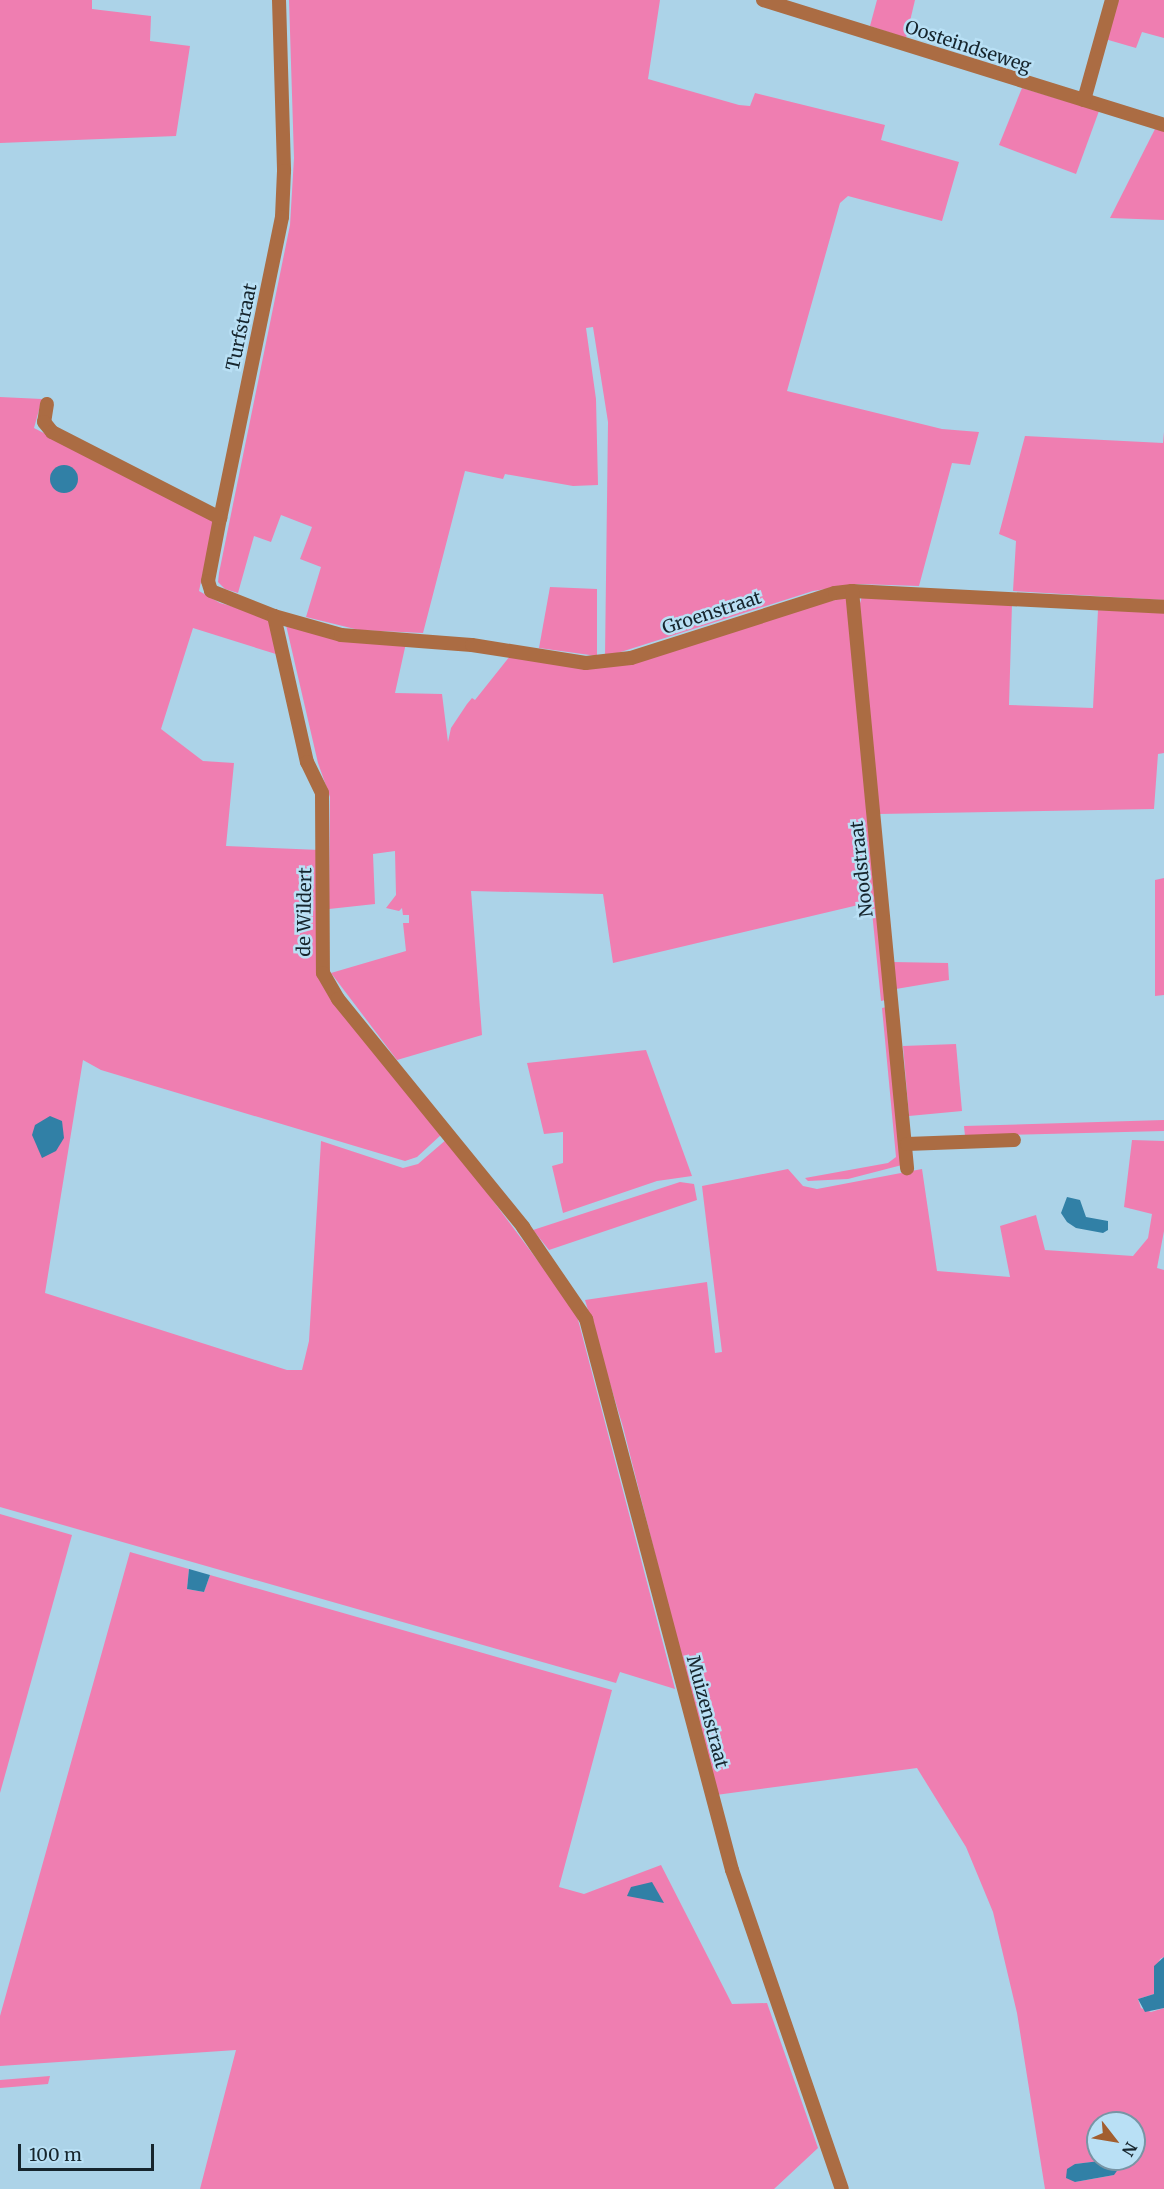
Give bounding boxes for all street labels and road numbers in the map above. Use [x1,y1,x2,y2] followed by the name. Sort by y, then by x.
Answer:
[902,16,1034,78] street label: Oosteindseweg
[222,281,262,373] street label: Turfstraat
[660,587,764,639] street label: Groenstraat
[846,820,878,918] street label: Noodstraat
[293,867,317,957] street label: de Wildert
[682,1653,732,1771] street label: Muizenstraat

